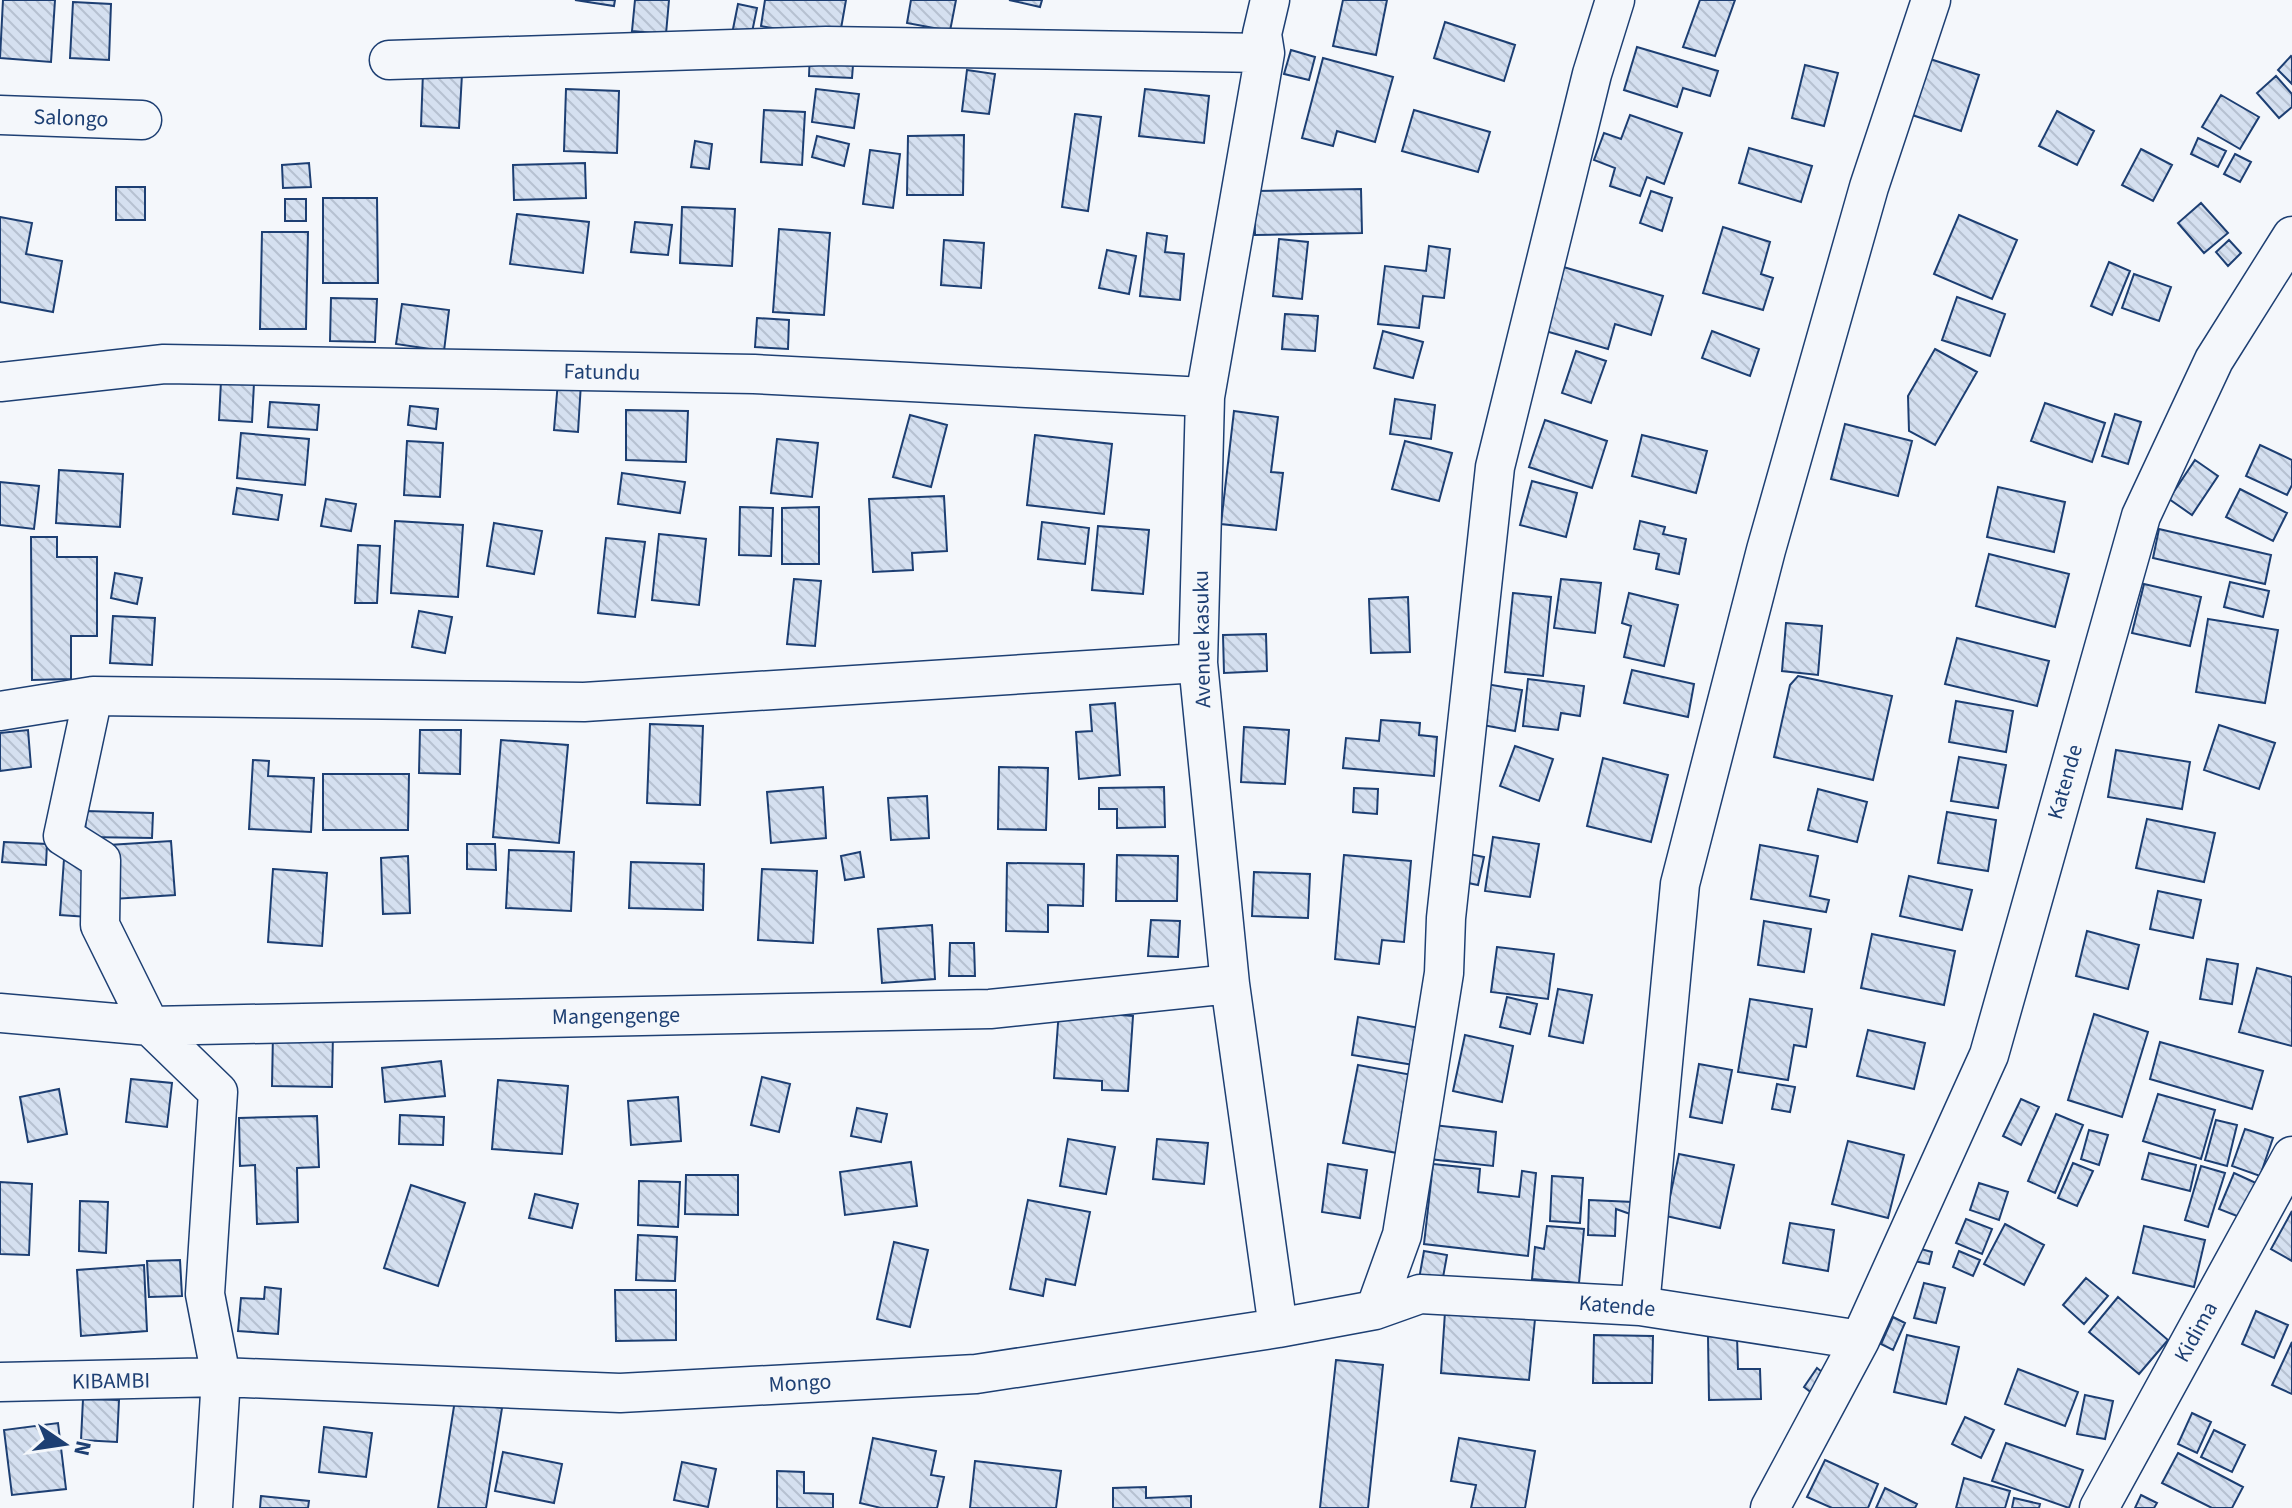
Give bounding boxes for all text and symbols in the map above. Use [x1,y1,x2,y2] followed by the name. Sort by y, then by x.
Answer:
[33,101,109,135] street label: Salongo
[563,355,641,389] street label: Fatundu
[1185,570,1219,708] street label: Avenue kasuku
[2039,741,2091,823] street label: Katende
[552,999,680,1033] street label: Mangengenge
[1577,1287,1657,1325] street label: Katende
[2166,1296,2226,1368] street label: Kidima
[72,1364,150,1398] street label: KIBAMBI
[768,1365,832,1401] street label: Mongo
[24,1404,104,1484] north arrow
[65,1438,100,1459] text: N

